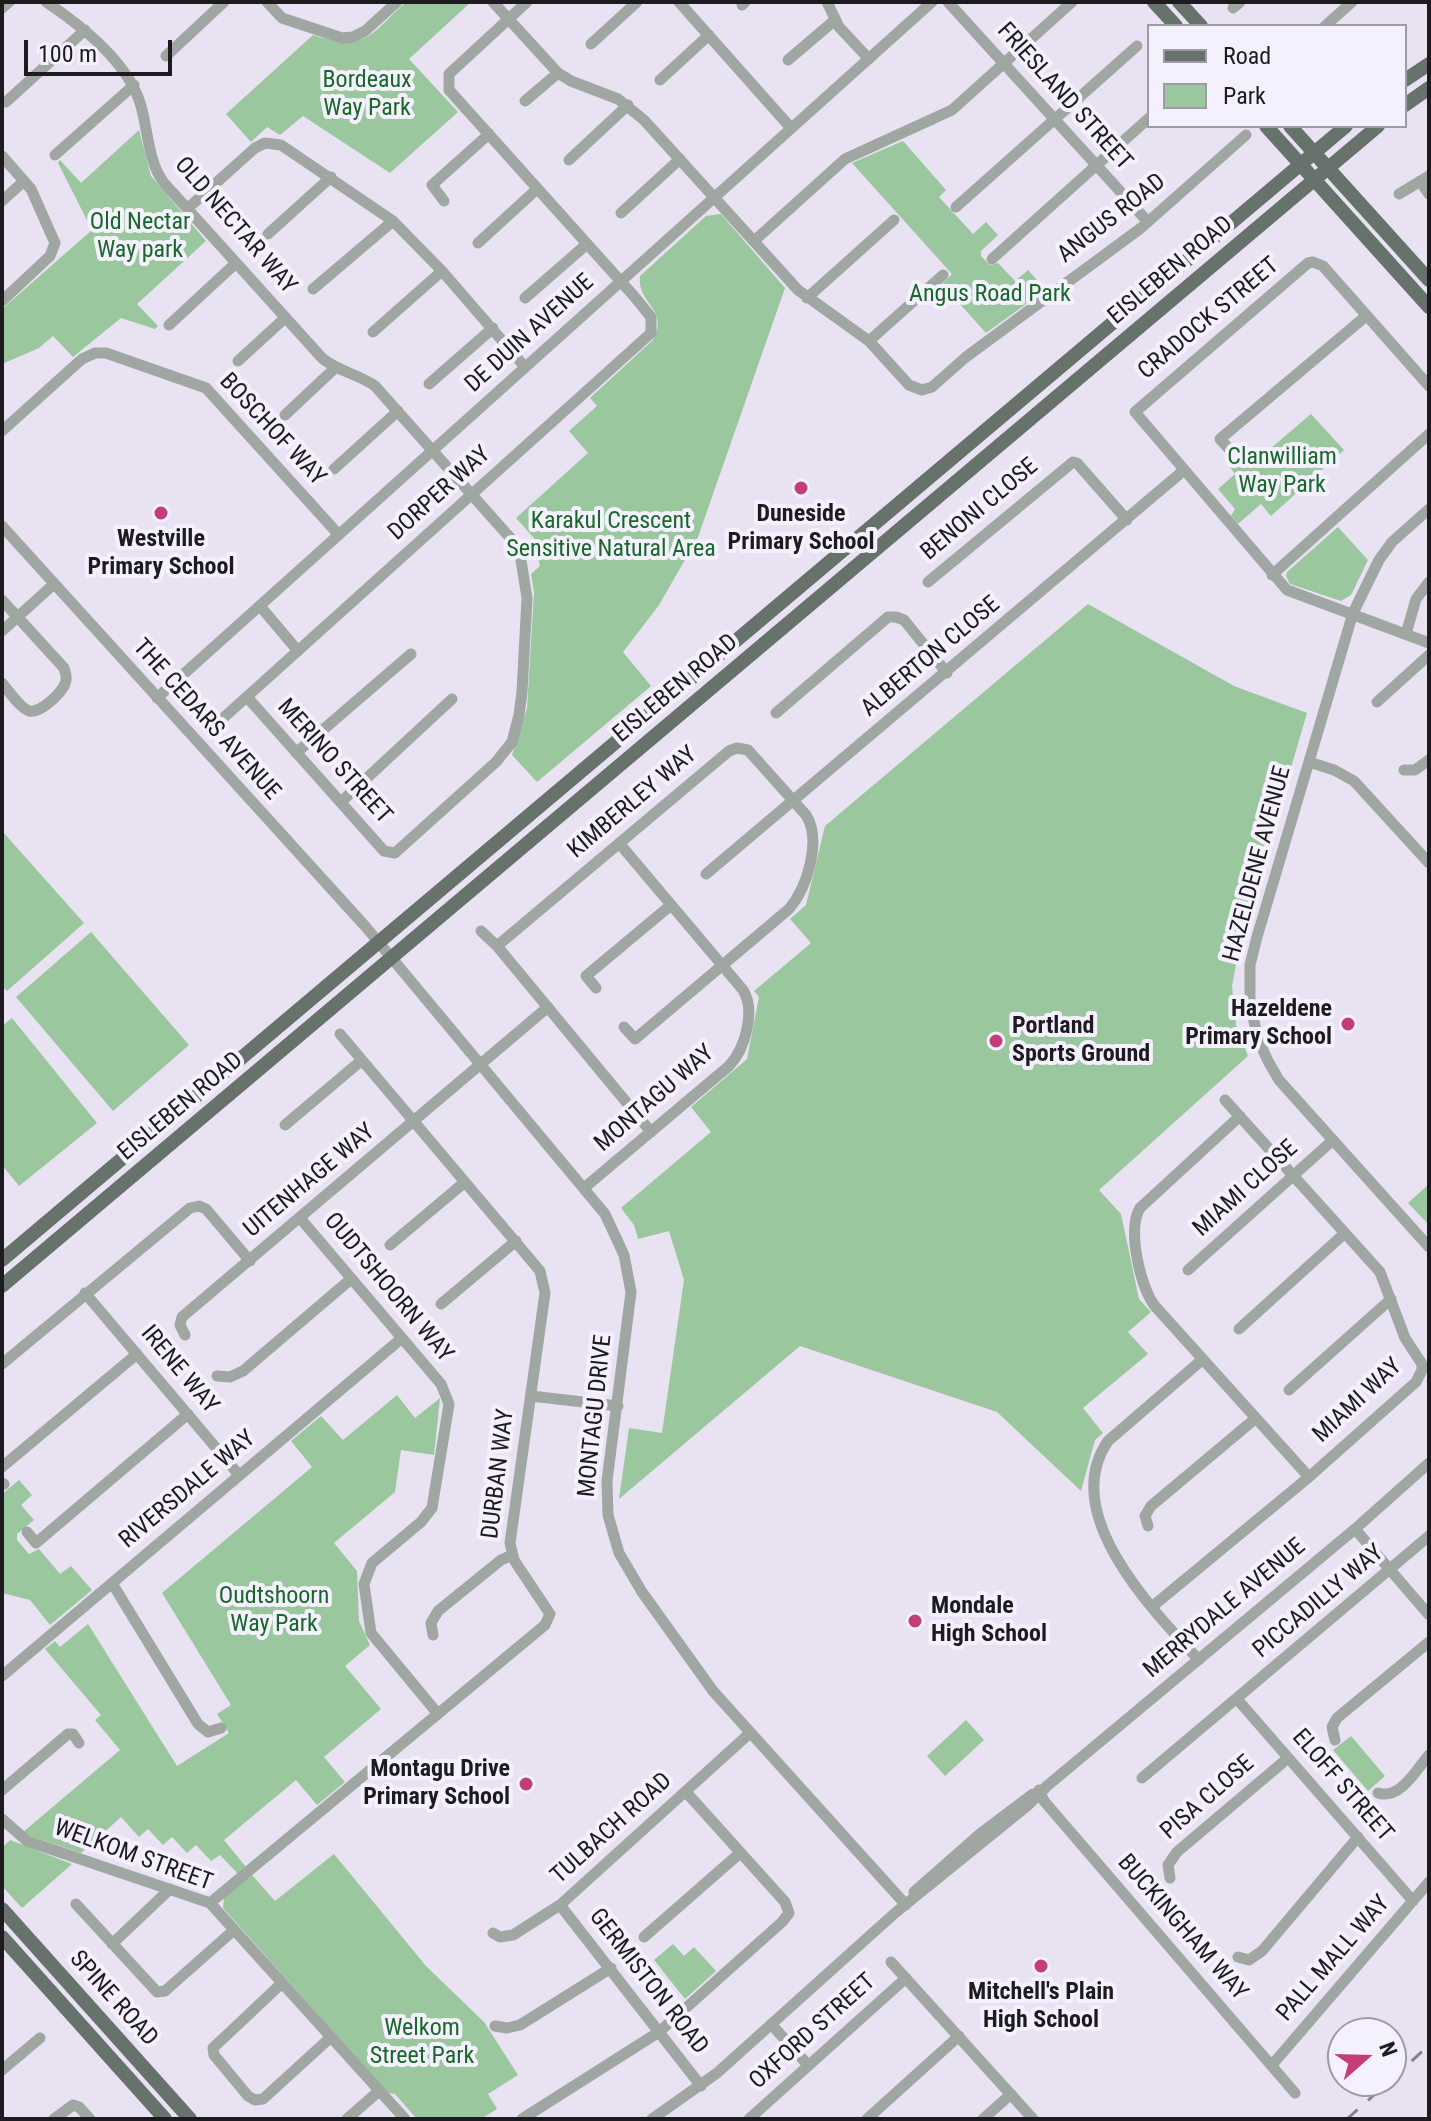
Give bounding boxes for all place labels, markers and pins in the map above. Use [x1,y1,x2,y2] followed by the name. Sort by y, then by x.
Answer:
[792,479,810,497] marker: Duneside Primary School
[728,501,874,557] place label: Duneside Primary School
[152,504,170,522] marker: Westville Primary School
[88,526,234,582] place label: Westville Primary School
[1185,996,1332,1052] place label: Hazeldene Primary School
[1012,1013,1150,1069] place label: Portland Sports Ground
[1339,1015,1357,1033] marker: Hazeldene Primary School
[987,1032,1005,1050] marker: Portland Sports Ground
[931,1593,1047,1649] place label: Mondale High School
[906,1612,924,1630] marker: Mondale High School
[363,1756,510,1812] place label: Montagu Drive Primary School
[517,1775,535,1793] marker: Montagu Drive Primary School
[1032,1957,1050,1975] marker: Mitchell's Plain High School
[968,1979,1114,2035] place label: Mitchell's Plain High School

